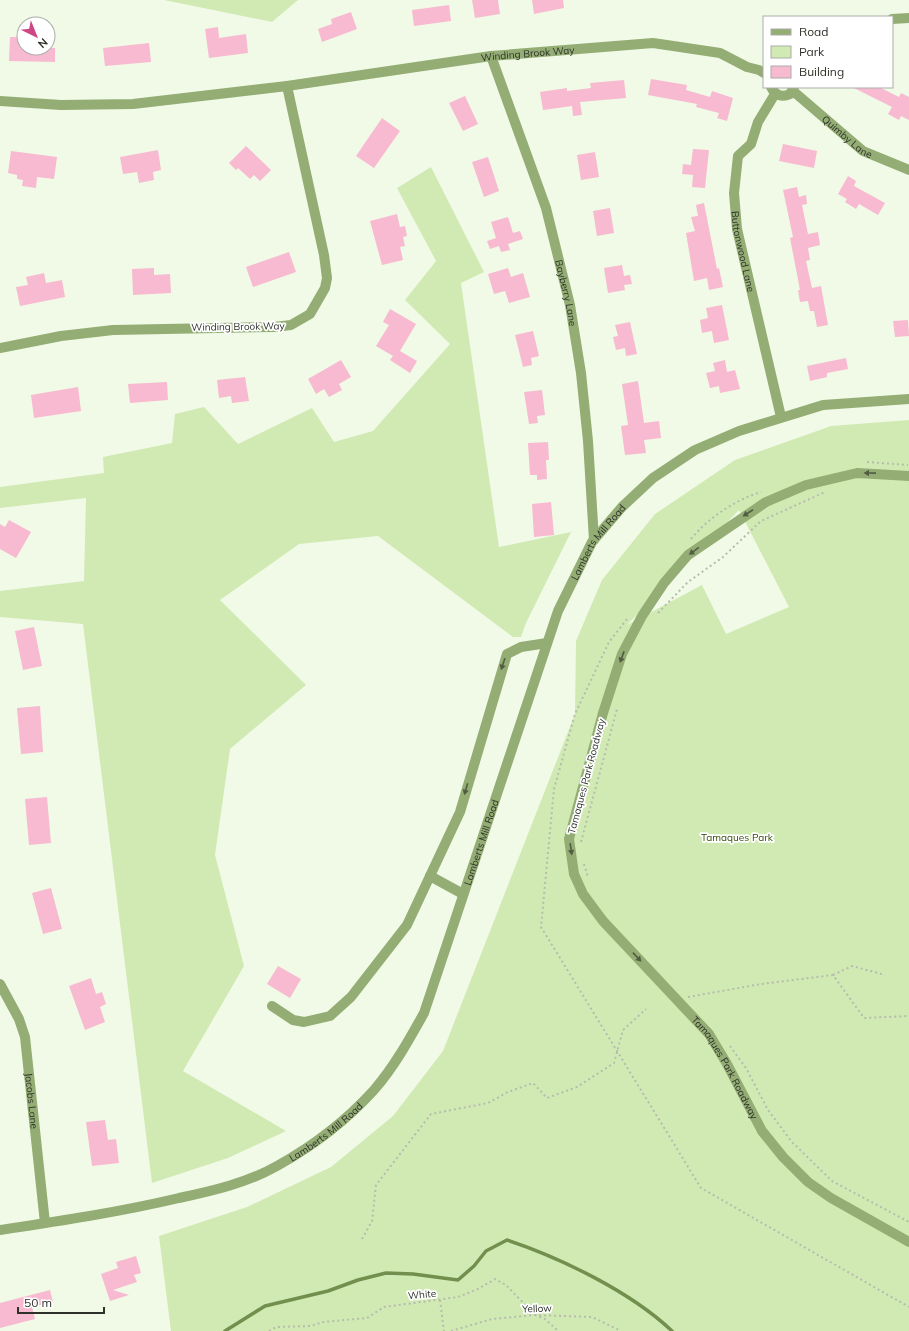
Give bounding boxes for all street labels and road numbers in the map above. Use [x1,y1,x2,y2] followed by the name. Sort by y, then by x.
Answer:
[480,43,576,64] street label: Winding Brook Way
[819,113,874,161] street label: Quimby Lane
[729,210,758,293] street label: Buttonwood Lane
[552,258,579,327] street label: Bayberry Lane
[191,319,286,334] street label: Winding Brook Way
[568,502,629,582] street label: Lamberts Mill Road
[565,716,608,835] street label: Tamaques Park Roadway
[461,798,502,887] street label: Lamberts Mill Road
[688,1013,761,1122] street label: Tamaques Park Roadway
[22,1072,41,1130] street label: Jacobs Lane
[287,1100,366,1165] street label: Lamberts Mill Road
[407,1287,437,1302] street label: White
[521,1301,552,1316] street label: Yellow

